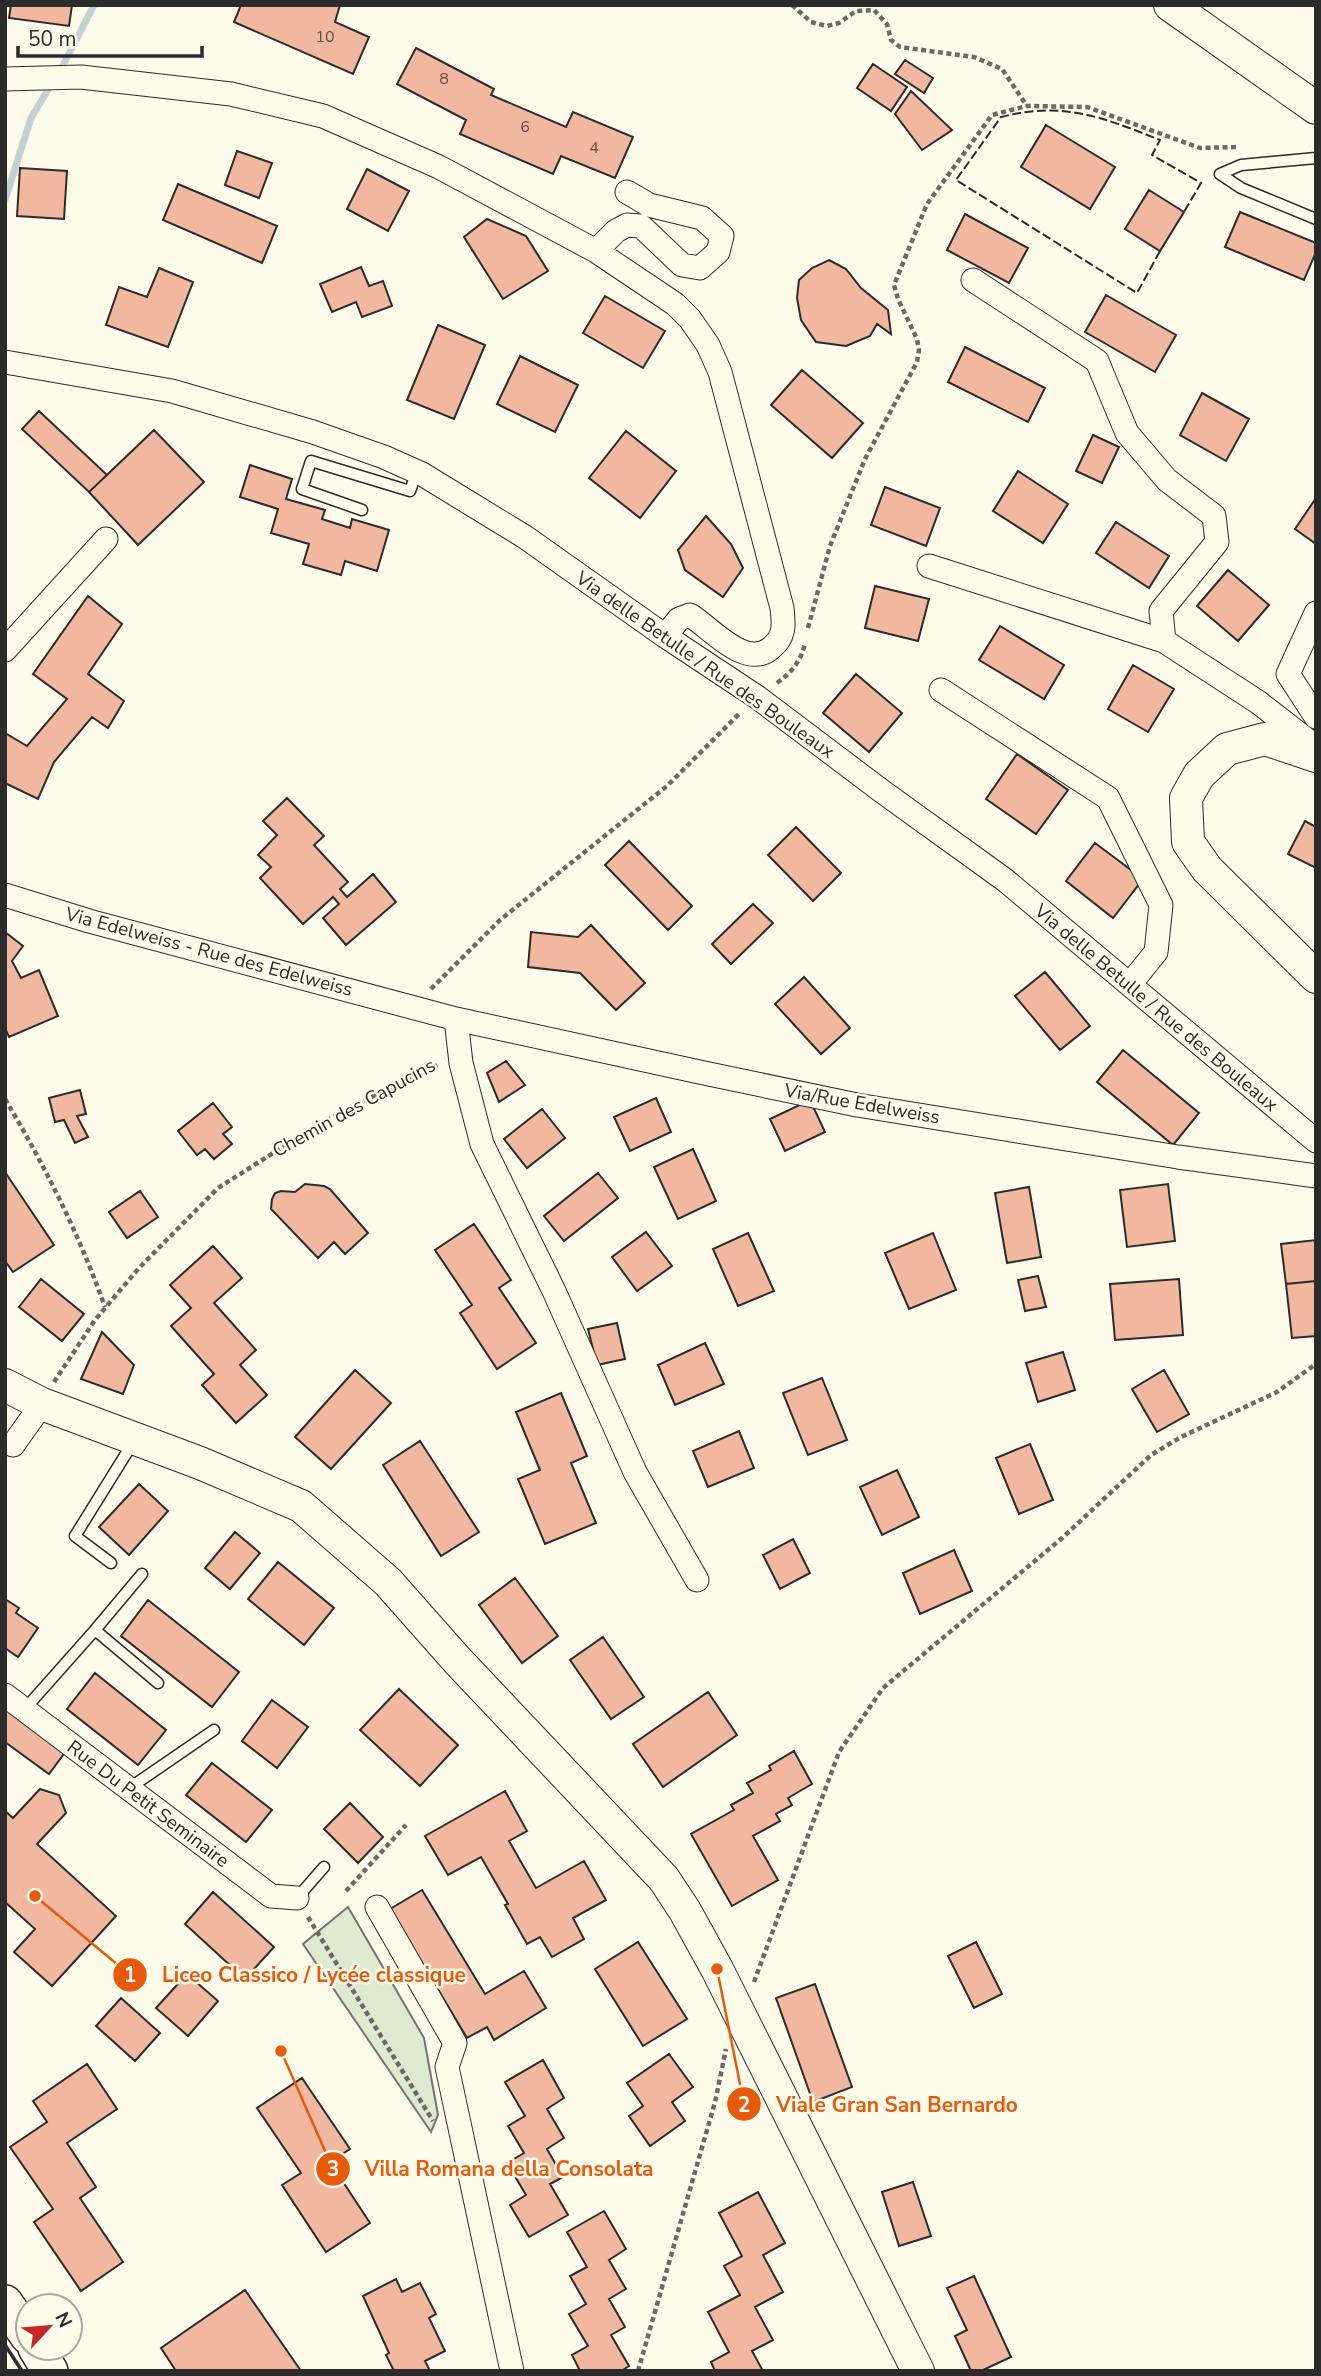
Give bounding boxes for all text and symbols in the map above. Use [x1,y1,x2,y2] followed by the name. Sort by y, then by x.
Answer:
[18,14,201,58] scale bar
[28,25,77,53] text: 50 m
[315,26,335,48] house number: 10
[439,68,449,90] house number: 8
[520,116,530,138] house number: 6
[589,137,599,159] house number: 4
[570,565,840,765] street label: Via delle Betulle / Rue des Bouleaux
[1028,898,1283,1118] street label: Via delle Betulle / Rue des Bouleaux
[62,901,355,1003] street label: Via Edelweiss - Rue des Edelweiss
[268,1052,440,1164] street label: Chemin des Capucins
[781,1077,942,1130] street label: Via/Rue Edelweiss
[62,1734,234,1874] street label: Rue Du Petit Seminaire
[113,1954,480,1996] callout: Liceo Classico / Lycée classique
[124,1961,136,1989] text: 1
[162,1961,466,1989] text: Liceo Classico / Lycée classique
[727,2083,1031,2125] callout: Viale Gran San Bernardo
[738,2091,750,2119] text: 2
[775,2091,1018,2119] text: Viale Gran San Bernardo
[316,2148,668,2190] callout: Villa Romana della Consolata
[327,2155,339,2183] text: 3
[364,2155,653,2183] text: Villa Romana della Consolata
[14,2292,84,2362] north arrow
[49,2308,78,2332] text: N

